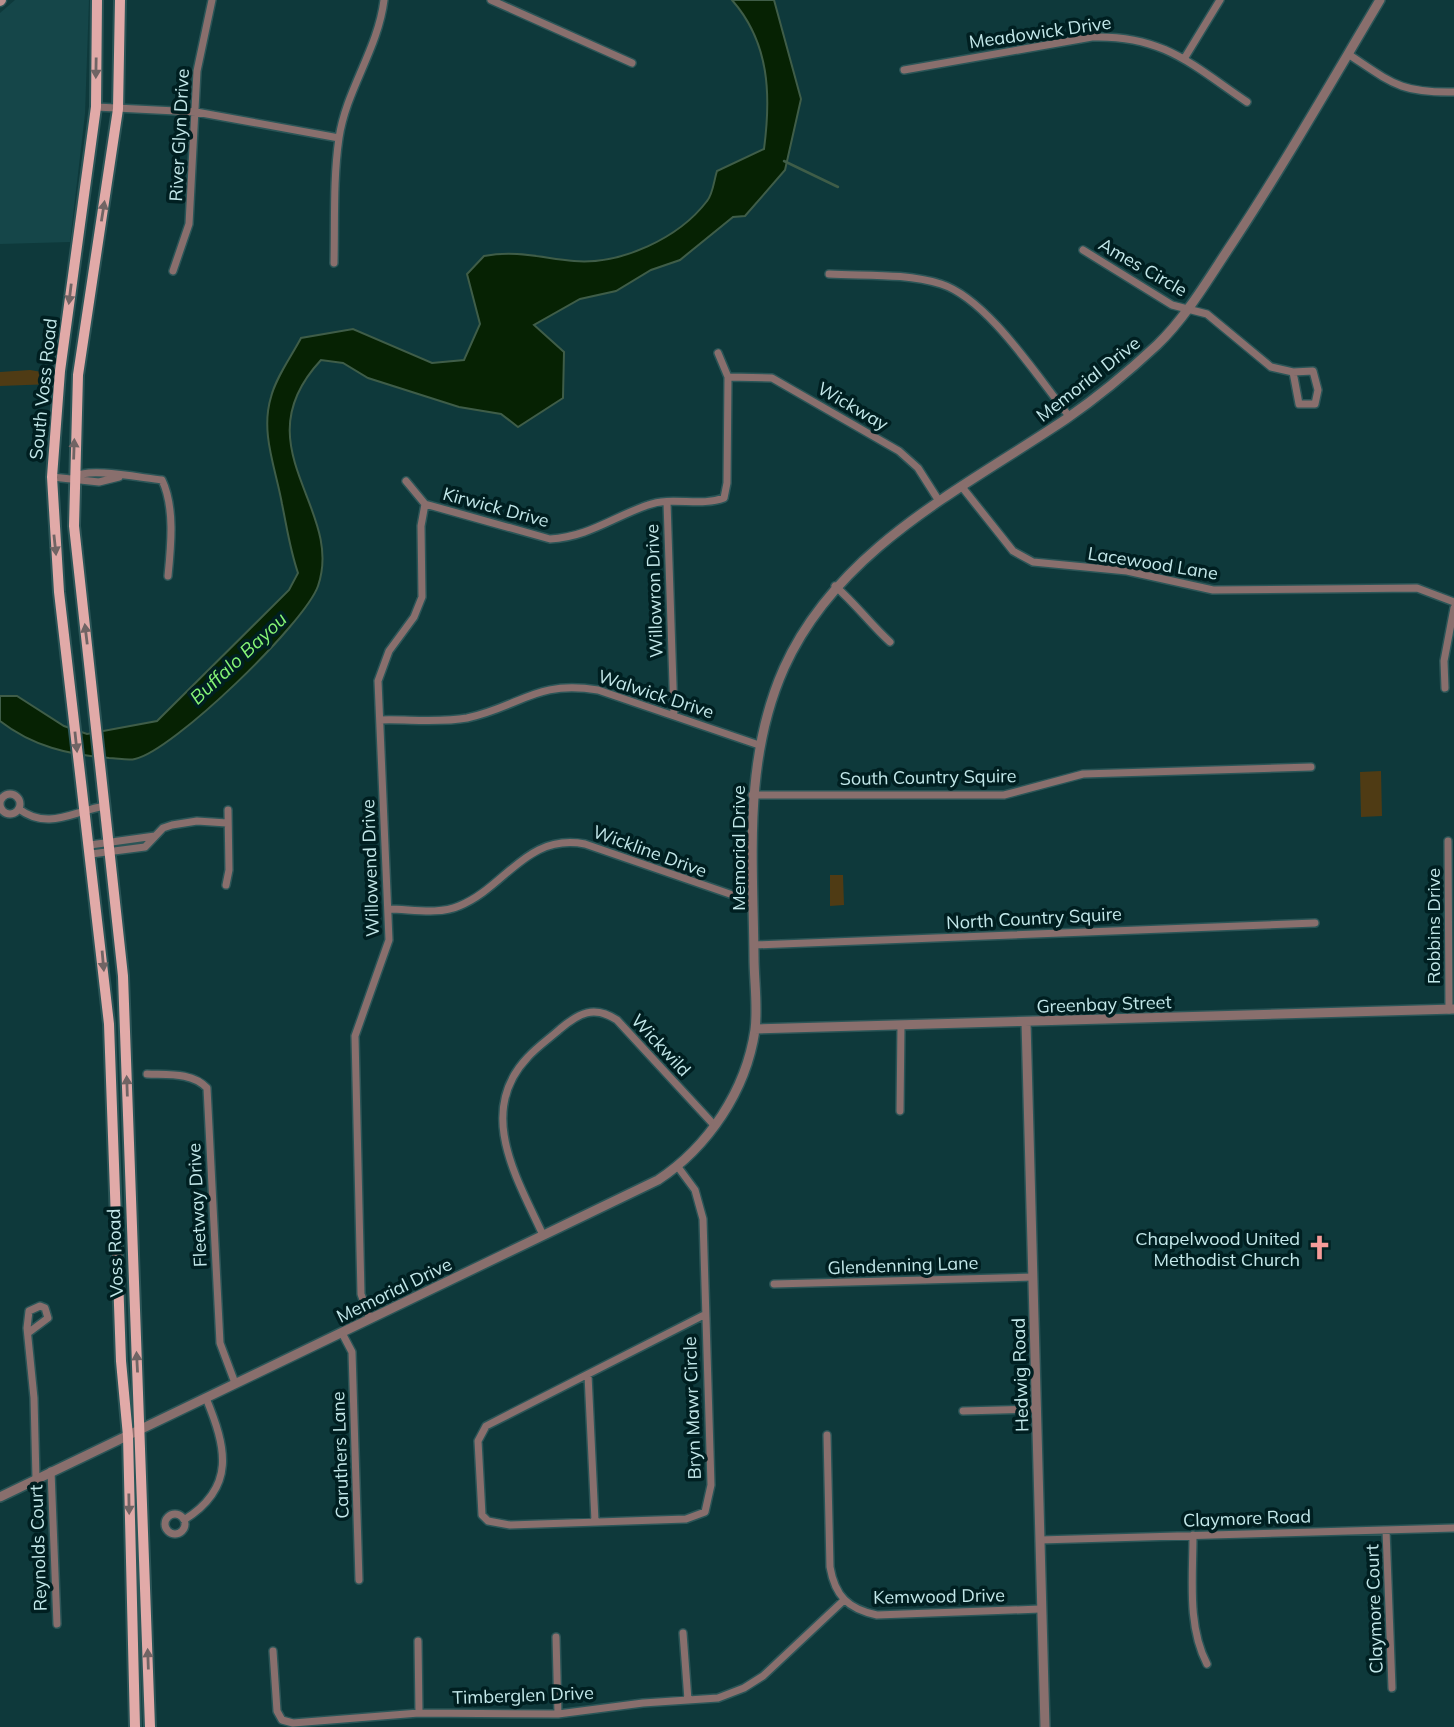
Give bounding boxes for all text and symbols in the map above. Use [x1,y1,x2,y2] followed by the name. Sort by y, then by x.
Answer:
[967,11,1113,53] street label: Meadowick Drive
[90,57,102,79] one-way arrow
[164,68,194,202] street label: River Glyn Drive
[98,200,109,222] one-way arrow
[1095,232,1191,302] street label: Ames Circle
[65,283,76,305] one-way arrow
[24,317,62,461] street label: South Voss Road
[1032,331,1144,427] street label: Memorial Drive
[814,377,893,436] street label: Wickway
[68,438,80,460] one-way arrow
[440,482,552,532] street label: Kirwick Drive
[640,524,668,658] street label: Willowron Drive
[49,534,60,556] one-way arrow
[1086,541,1220,585] street label: Lacewood Lane
[184,607,292,709] water label: Buffalo Bayou
[80,623,91,645] one-way arrow
[595,664,717,724] street label: Walwick Drive
[71,731,82,753] one-way arrow
[839,764,1017,790] street label: South Country Squire
[727,785,750,911] street label: Memorial Drive
[356,799,384,937] street label: Willowend Drive
[590,820,710,882] street label: Wickline Drive
[1422,868,1445,984] street label: Robbins Drive
[946,902,1122,934] street label: North Country Squire
[98,951,109,973] one-way arrow
[1036,990,1172,1018] street label: Greenbay Street
[626,1009,696,1081] street label: Wickwild
[122,1074,133,1096] one-way arrow
[182,1142,212,1268] street label: Fleetway Drive
[102,1208,128,1298] street label: Voss Road
[1135,1227,1300,1271] place label: Chapelwood United Methodist Church
[1306,1234,1334,1262] church icon: Chapelwood United Methodist Church
[827,1251,979,1279] street label: Glendenning Lane
[333,1252,455,1328] street label: Memorial Drive
[1007,1318,1033,1432] street label: Hedwig Road
[678,1336,706,1480] street label: Bryn Mawr Circle
[131,1351,142,1373] one-way arrow
[326,1391,354,1519] street label: Caruthers Lane
[24,1484,52,1612] street label: Reynolds Court
[124,1493,135,1515] one-way arrow
[1183,1504,1311,1532] street label: Claymore Road
[1360,1544,1388,1674] street label: Claymore Court
[873,1583,1005,1609] street label: Kemwood Drive
[142,1648,153,1670] one-way arrow
[452,1681,594,1709] street label: Timberglen Drive

